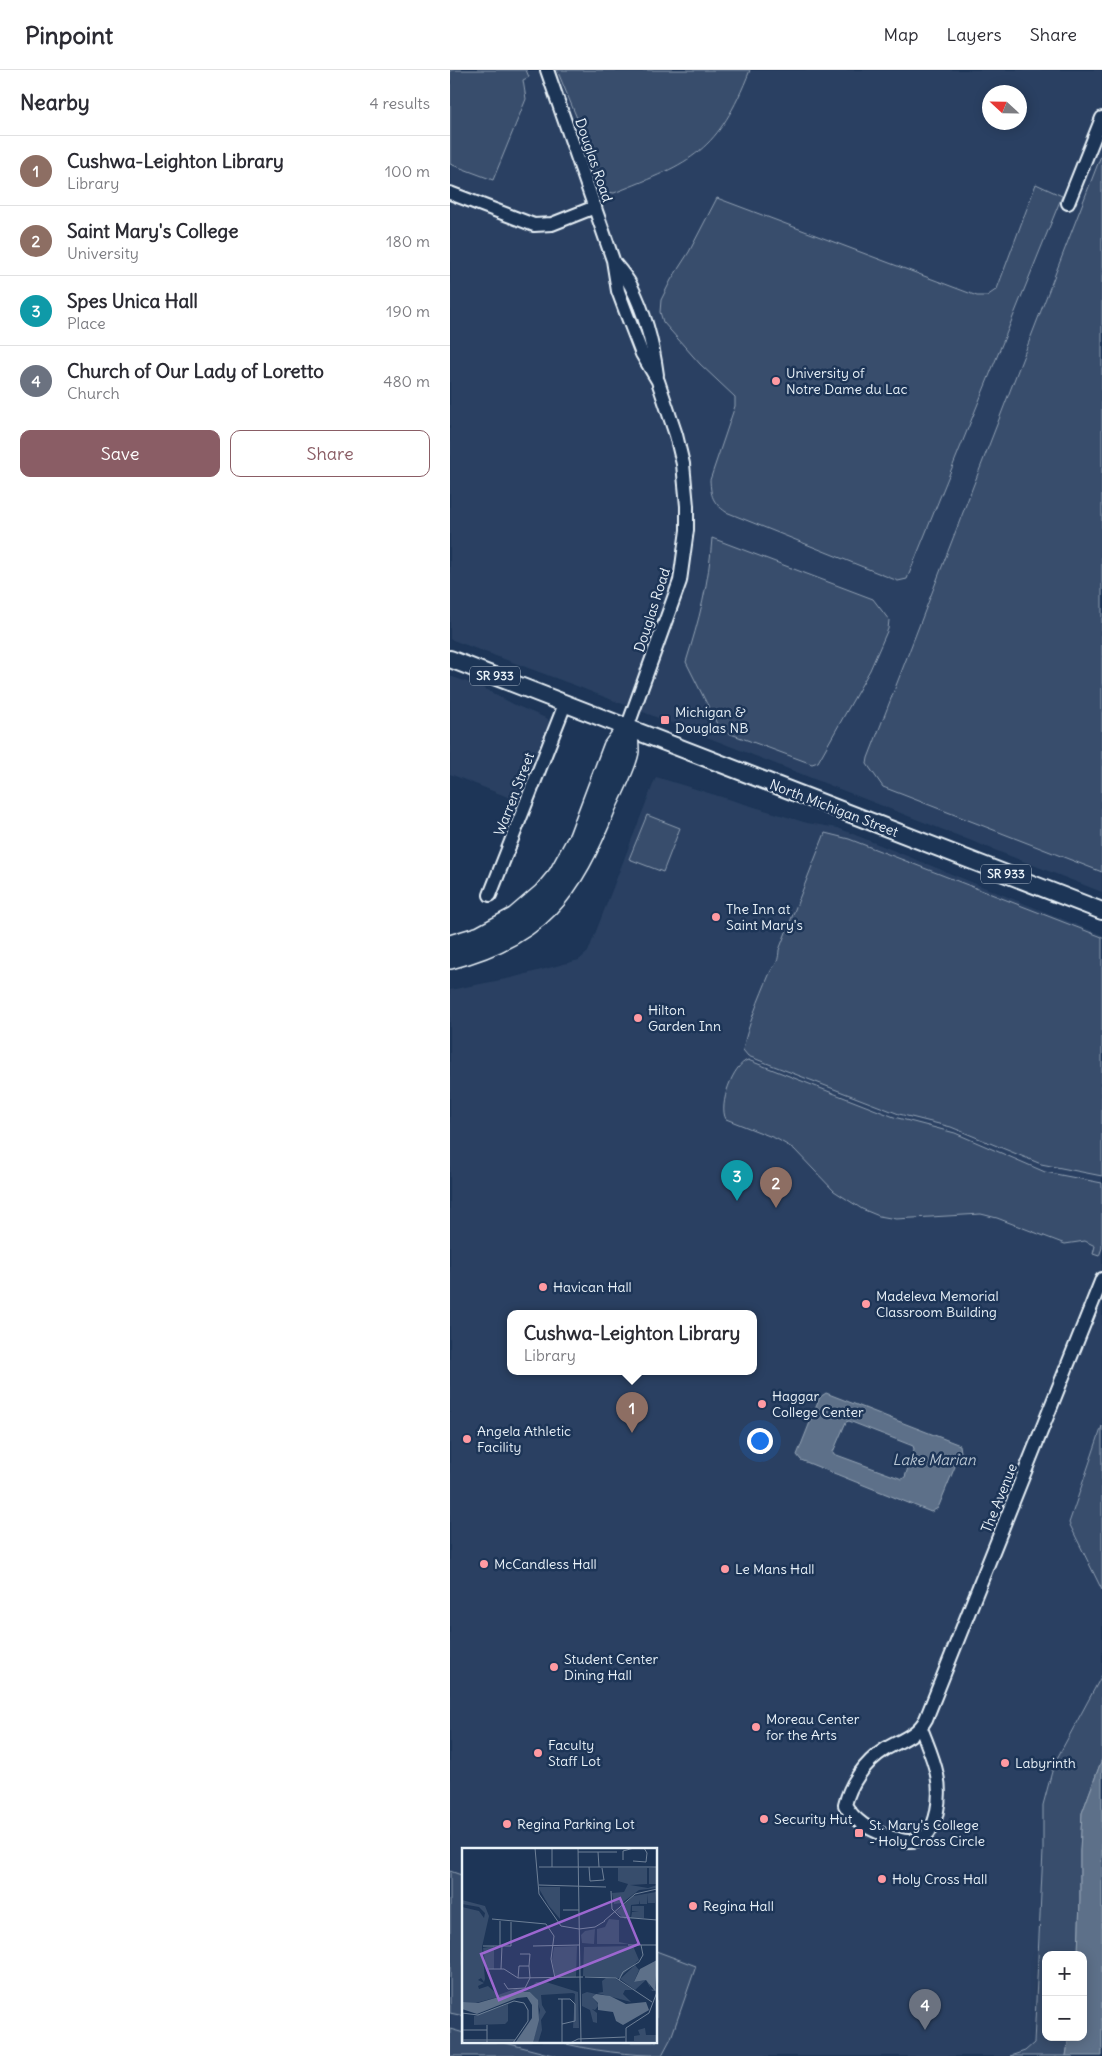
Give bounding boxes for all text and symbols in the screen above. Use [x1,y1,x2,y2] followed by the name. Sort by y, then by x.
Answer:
[25,20,113,50] text: Pinpoint
[883,23,918,46] text: Map
[946,23,1002,46] text: Layers
[1030,23,1077,46] text: Share
[982,85,1027,130] north arrow
[20,89,90,116] text: Nearby
[369,93,430,113] text: 4 results
[571,116,617,204] street label: Douglas Road
[67,149,284,173] text: Cushwa-Leighton Library
[33,161,39,181] text: 1
[385,161,430,181] text: 100 m
[67,173,119,193] text: Library
[67,219,238,243] text: Saint Mary's College
[32,231,40,251] text: 2
[386,231,430,251] text: 180 m
[67,243,139,263] text: University
[67,289,198,313] text: Spes Unica Hall
[31,301,41,321] text: 3
[386,301,430,321] text: 190 m
[67,313,106,333] text: Place
[67,359,324,383] text: Church of Our Lady of Loretto
[786,364,908,398] place label: University of Notre Dame du Lac
[31,371,41,391] text: 4
[383,371,430,391] text: 480 m
[770,375,782,387] marker: University of Notre Dame du Lac
[67,383,120,403] text: Church
[20,430,220,477] button: Save
[230,430,430,477] button: Share
[630,566,674,654] street label: Douglas Road
[470,666,520,686] road number: SR 933
[675,703,748,737] place label: Michigan & Douglas NB
[659,714,671,726] marker: Michigan & Douglas NB
[490,750,538,838] street label: Warren Street
[767,775,901,841] street label: North Michigan Street
[981,864,1031,884] road number: SR 933
[726,900,803,934] place label: The Inn at Saint Mary's
[710,911,722,923] marker: The Inn at Saint Mary's
[648,1001,721,1035] place label: Hilton Garden Inn
[632,1012,644,1024] marker: Hilton Garden Inn
[721,1160,753,1201] pin: 3
[760,1167,792,1208] pin: 2
[553,1278,632,1296] place label: Havican Hall
[537,1281,549,1293] marker: Havican Hall
[876,1287,999,1321] place label: Madeleva Memorial Classroom Building
[860,1298,872,1310] marker: Madeleva Memorial Classroom Building
[507,1310,757,1375] popup
[524,1321,740,1345] text: Cushwa-Leighton Library
[524,1345,576,1365] text: Library
[772,1387,864,1421] place label: Haggar College Center
[616,1392,648,1433] pin: 1
[756,1398,768,1410] marker: Haggar College Center
[477,1422,571,1456] place label: Angela Athletic Facility
[747,1428,773,1454] your location
[461,1433,473,1445] marker: Angela Athletic Facility
[892,1450,976,1469] water label: Lake Marian
[977,1461,1021,1535] street label: The Avenue
[494,1555,597,1573] place label: McCandless Hall
[478,1558,490,1570] marker: McCandless Hall
[735,1560,814,1578] place label: Le Mans Hall
[719,1563,731,1575] marker: Le Mans Hall
[564,1650,659,1684] place label: Student Center Dining Hall
[548,1661,560,1673] marker: Student Center Dining Hall
[766,1710,860,1744] place label: Moreau Center for the Arts
[750,1721,762,1733] marker: Moreau Center for the Arts
[548,1736,601,1770] place label: Faculty Staff Lot
[532,1747,544,1759] marker: Faculty Staff Lot
[1015,1754,1076,1772] place label: Labyrinth
[999,1757,1011,1769] marker: Labyrinth
[774,1810,853,1828] place label: Security Hut
[758,1813,770,1825] marker: Security Hut
[517,1815,635,1833] place label: Regina Parking Lot
[869,1816,985,1850] place label: St. Mary's College - Holy Cross Circle
[501,1818,513,1830] marker: Regina Parking Lot
[853,1827,865,1839] marker: St. Mary's College - Holy Cross Circle
[462,1848,658,2044] inset map
[892,1870,987,1888] place label: Holy Cross Hall
[876,1873,888,1885] marker: Holy Cross Hall
[703,1897,774,1915] place label: Regina Hall
[687,1900,699,1912] marker: Regina Hall
[1042,1951,1087,2041] map controls
[1042,1951,1087,1996] button: +
[909,1989,941,2030] pin: 4
[1042,1996,1087,2041] button: −

